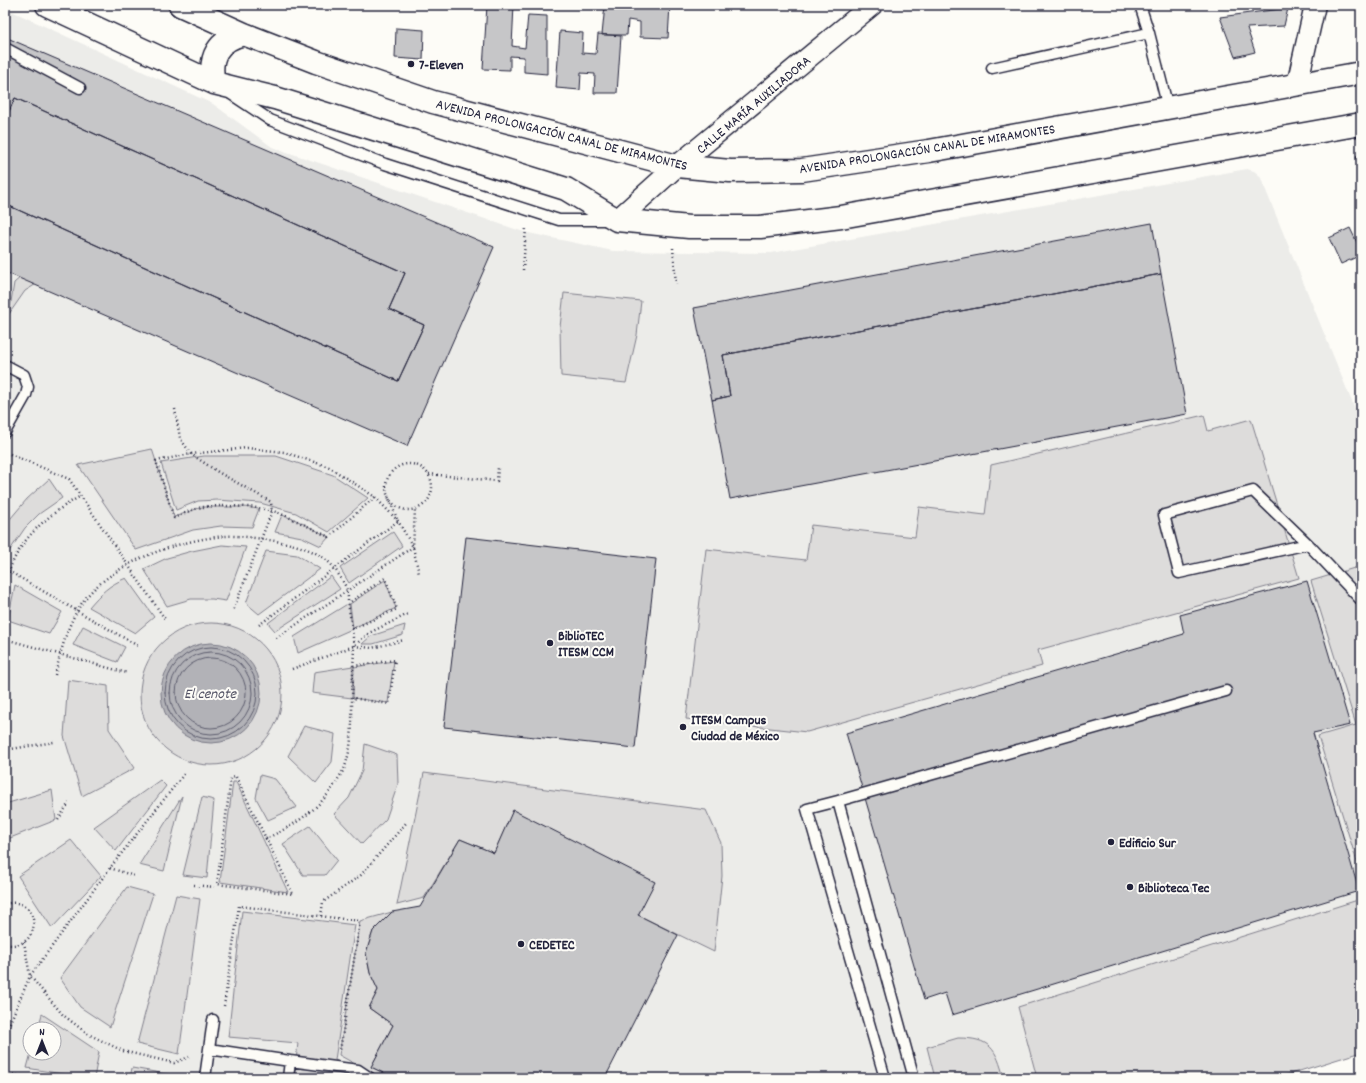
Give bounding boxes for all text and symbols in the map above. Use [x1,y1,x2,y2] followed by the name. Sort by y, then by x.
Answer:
[693,51,816,160] street label: CALLE MARÍA AUXILIADORA
[419,56,464,76] place label: 7-Eleven
[406,59,416,69] marker: 7-Eleven
[434,95,689,177] street label: AVENIDA PROLONGACIÓN CANAL DE MIRAMONTES
[798,120,1057,180] street label: AVENIDA PROLONGACIÓN CANAL DE MIRAMONTES
[558,627,614,663] place label: BiblioTEC ITESM CCM
[545,638,555,648] marker: BiblioTEC ITESM CCM
[184,684,237,706] water label: El cenote
[691,711,779,747] place label: ITESM Campus Ciudad de México
[678,722,688,732] marker: ITESM Campus Ciudad de México
[1119,834,1177,854] place label: Edificio Sur
[1106,837,1116,847] marker: Edificio Sur
[1138,879,1210,899] place label: Biblioteca Tec
[1125,882,1135,892] marker: Biblioteca Tec
[529,936,575,956] place label: CEDETEC
[516,939,526,949] marker: CEDETEC
[22,1021,62,1061] north arrow
[39,1025,45,1041] text: N

